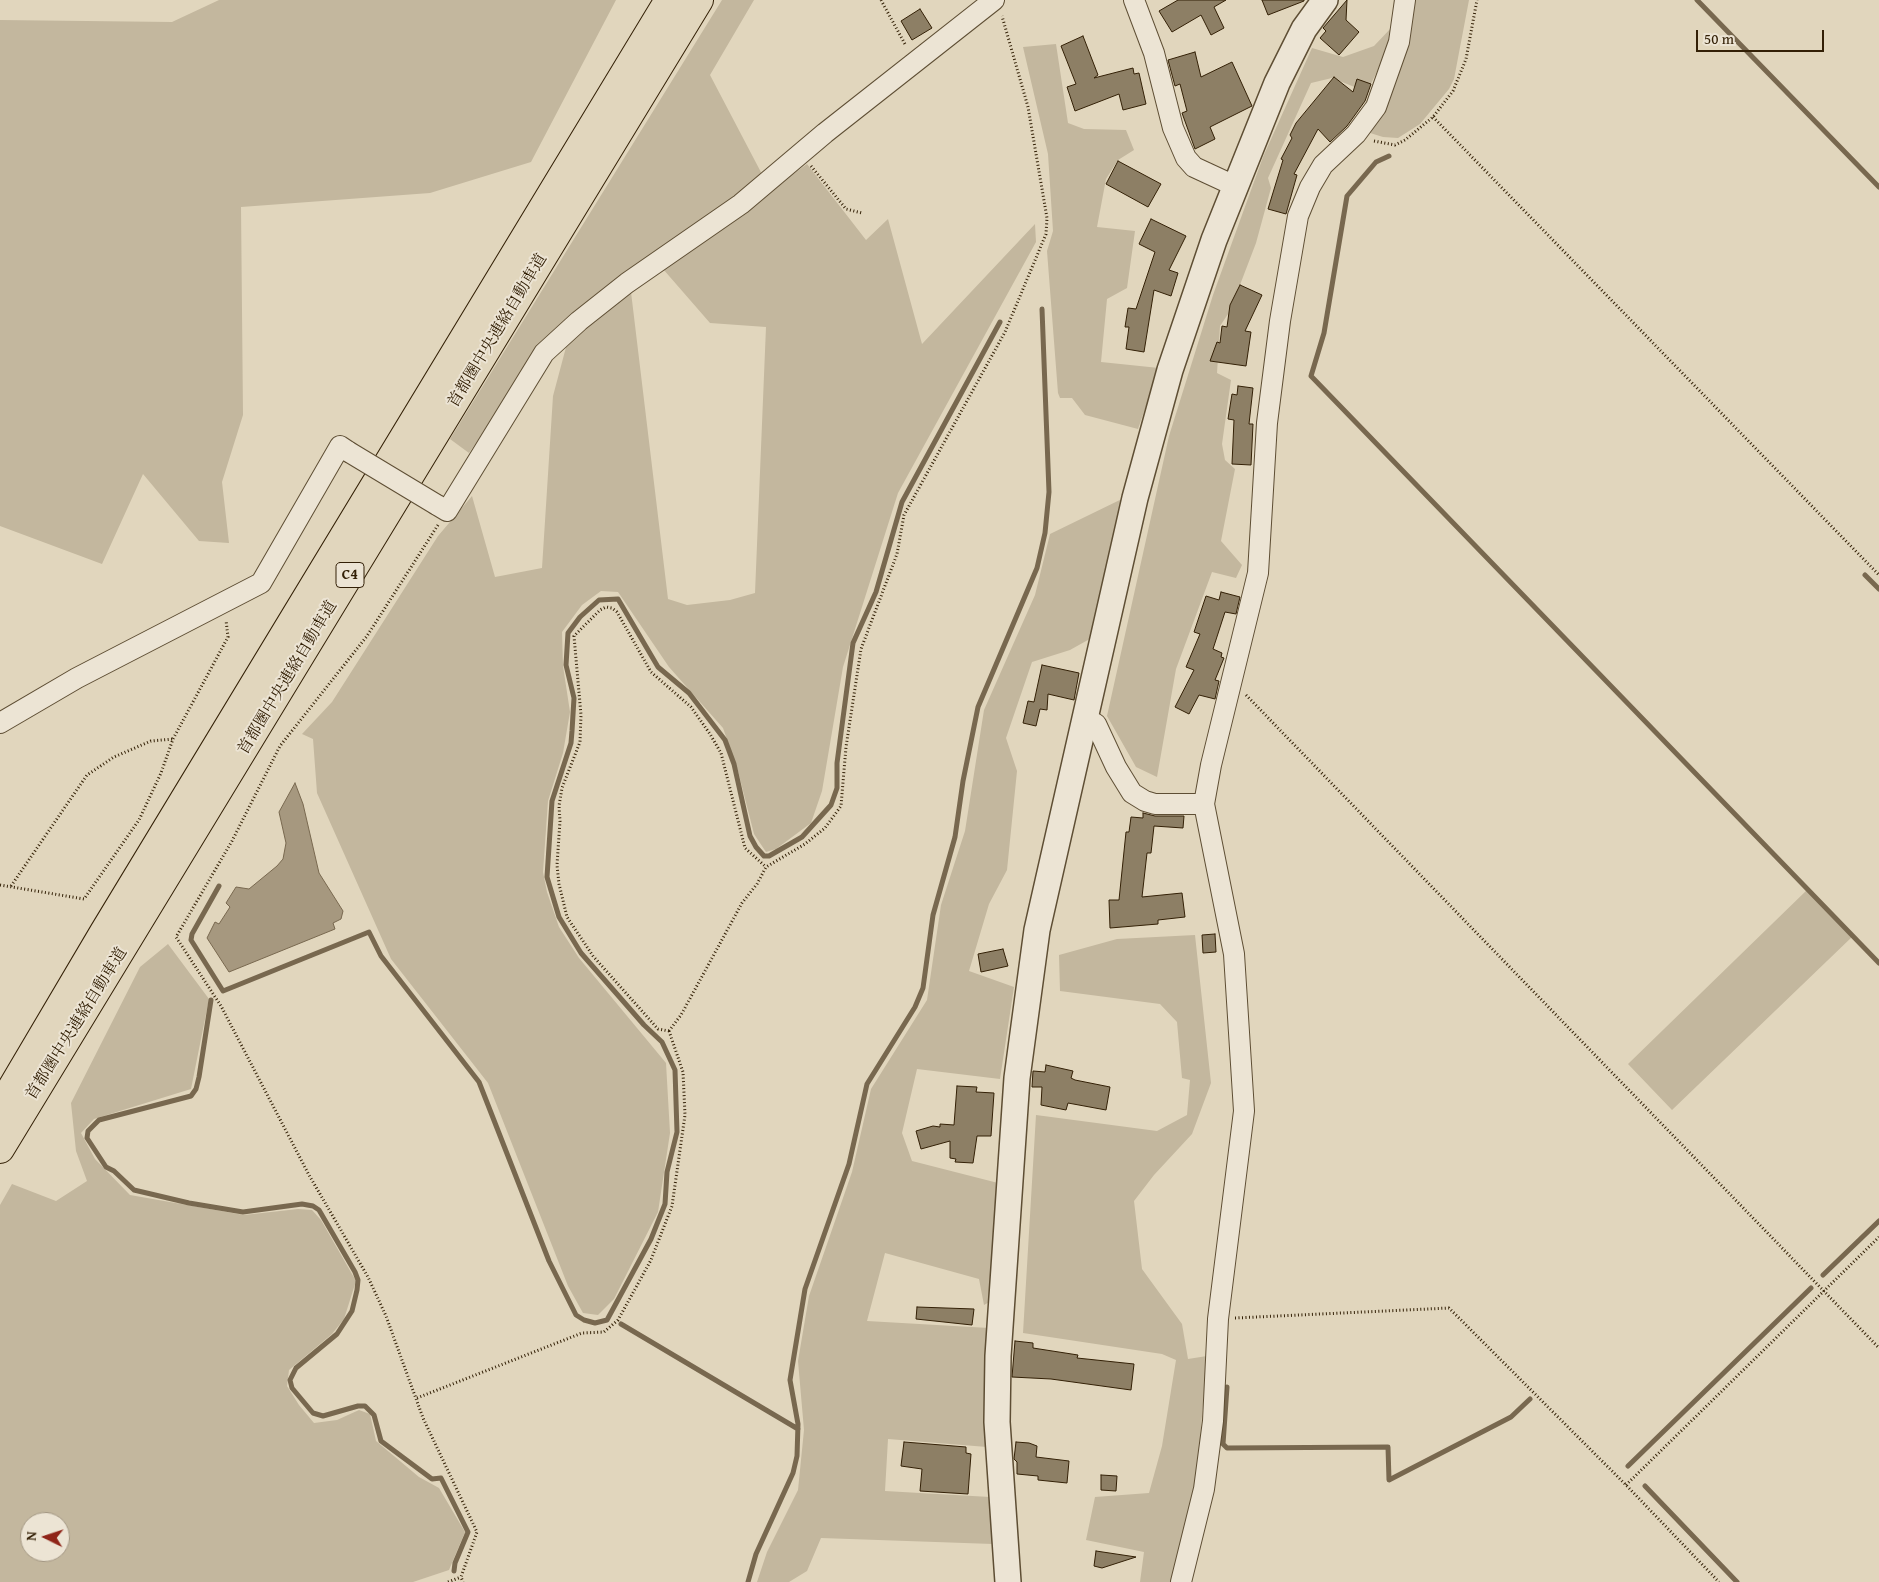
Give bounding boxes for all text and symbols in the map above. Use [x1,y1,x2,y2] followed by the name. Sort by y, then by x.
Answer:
[1699,20,1826,52] scale bar
[1704,28,1734,49] text: 50 m
[444,251,552,411] street label: 首都圏中央連絡自動車道
[336,562,364,588] road number: C4
[234,598,342,758] street label: 首都圏中央連絡自動車道
[22,944,132,1104] street label: 首都圏中央連絡自動車道
[20,1512,70,1562] north arrow
[21,1531,41,1541] text: N

